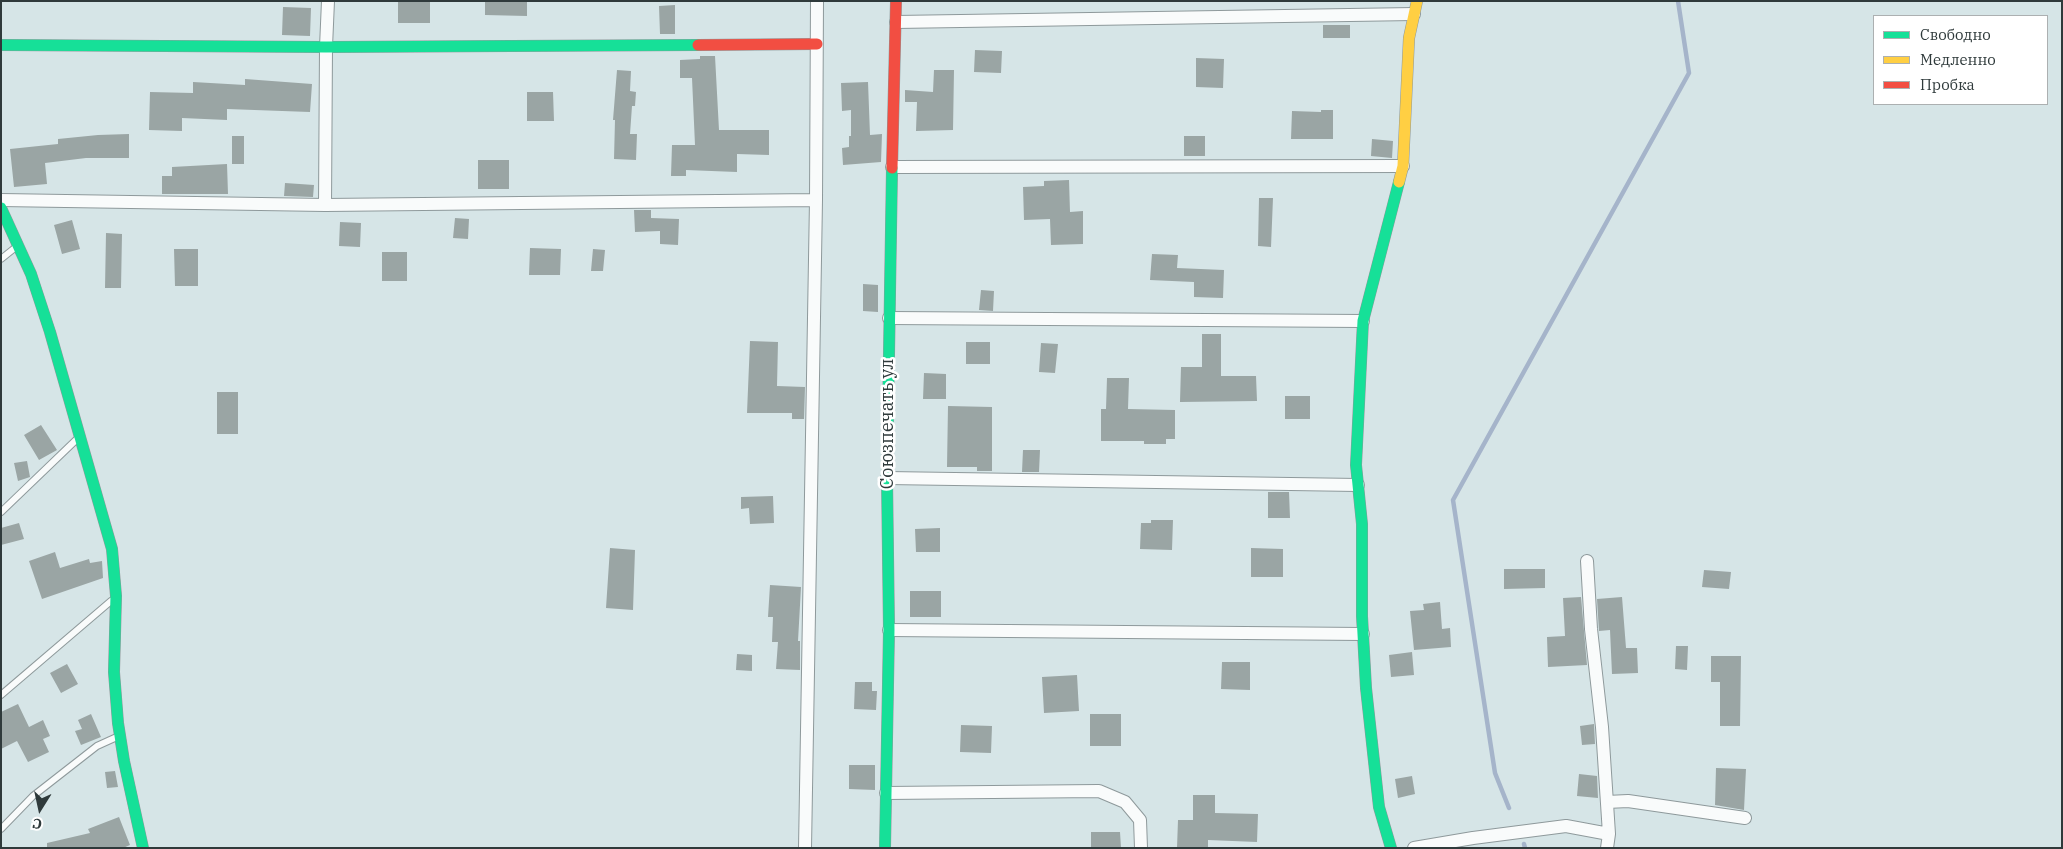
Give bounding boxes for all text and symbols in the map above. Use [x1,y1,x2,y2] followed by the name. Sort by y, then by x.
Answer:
[1873,15,2048,105] legend
[1920,25,1991,44] text: Свободно
[1920,50,1996,69] text: Медленно
[1920,75,1975,94] text: Пробка
[877,359,899,489] street label: Союзпечать ул
[15,784,65,834] north arrow
[31,814,44,833] text: С

